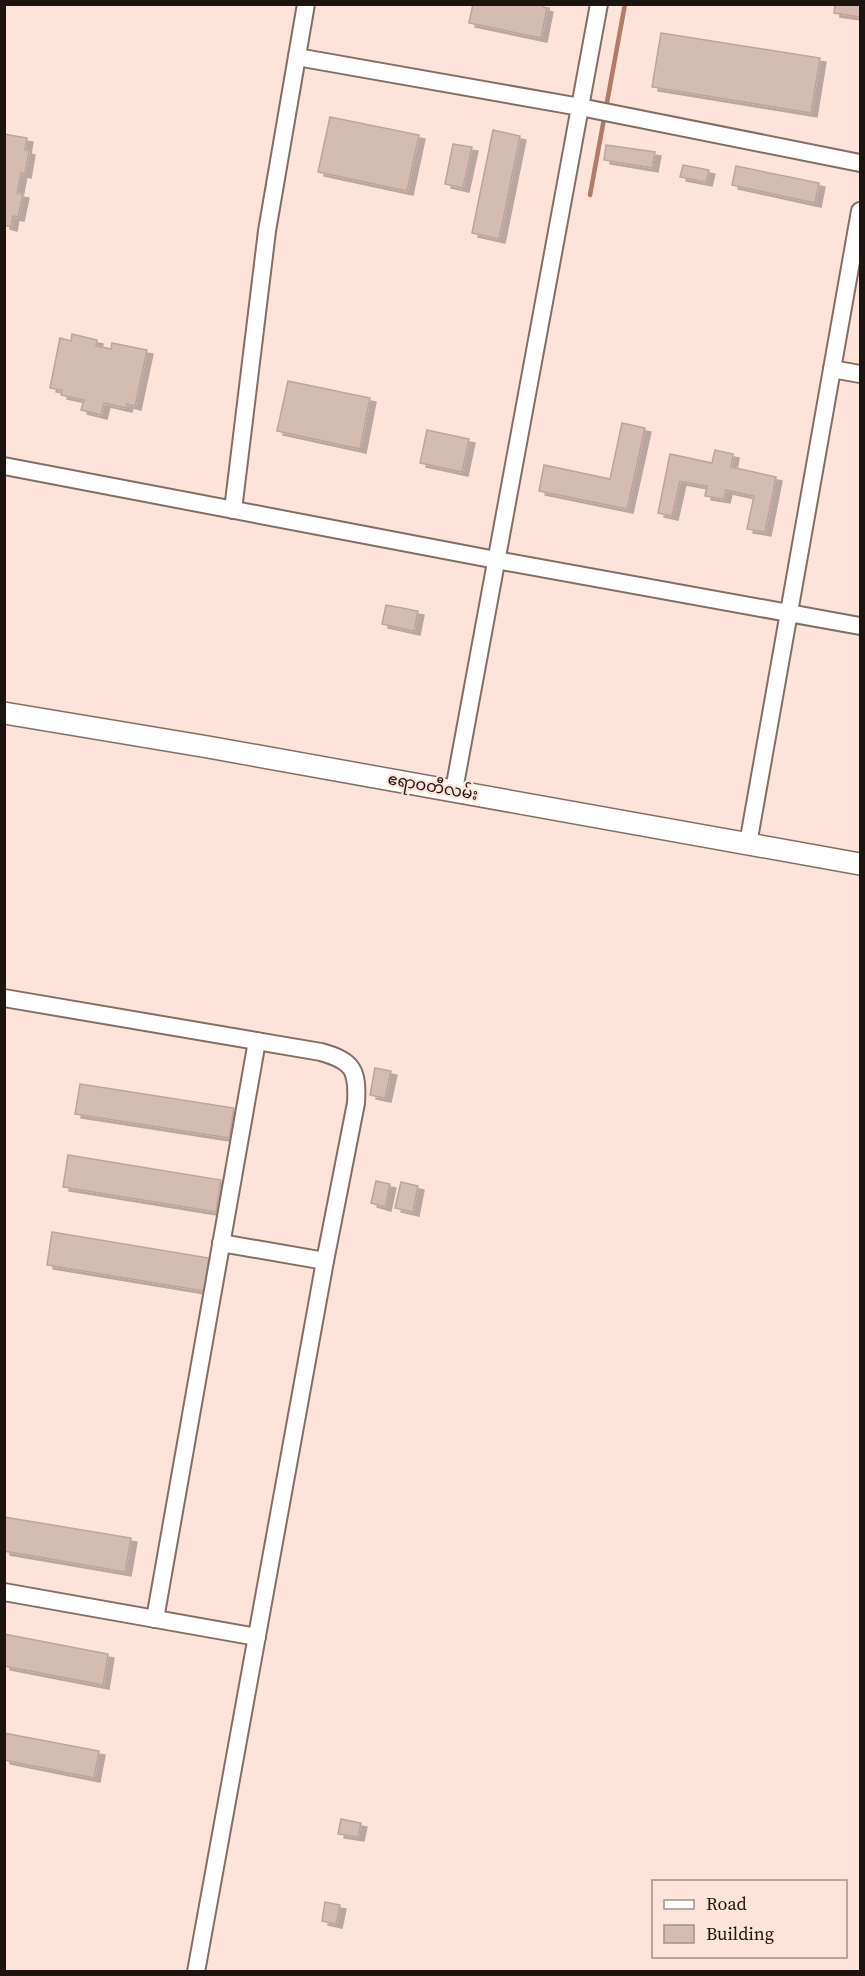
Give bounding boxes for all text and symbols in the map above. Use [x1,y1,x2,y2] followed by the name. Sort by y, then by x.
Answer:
[385,767,480,808] street label: ဧရာဝတီလမ်း
[652,1880,847,1958] legend
[706,1891,747,1916] text: Road
[706,1921,774,1946] text: Building

